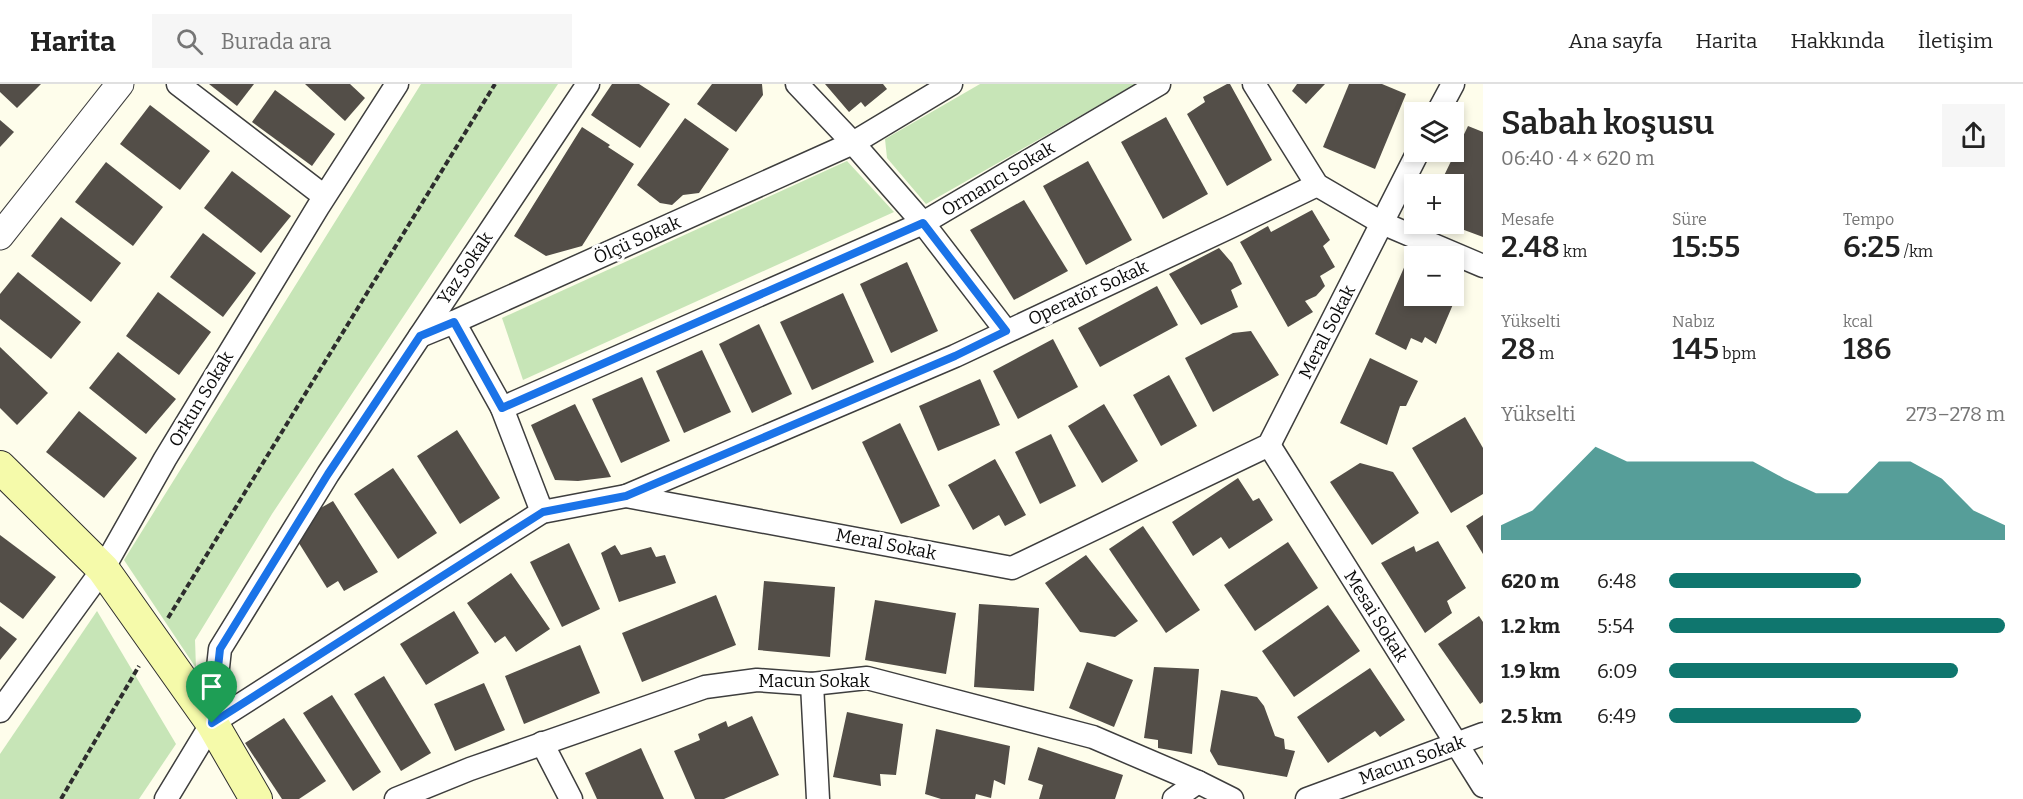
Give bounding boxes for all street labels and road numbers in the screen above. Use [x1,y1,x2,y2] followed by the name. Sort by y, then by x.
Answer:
[938,136,1059,221] street label: Ormancı Sokak
[590,211,685,269] street label: Ölçü Sokak
[433,227,498,308] street label: Yaz Sokak
[1025,255,1152,330] street label: Operatör Sokak
[1294,281,1360,383] street label: Meral Sokak
[164,347,239,451] street label: Orkun Sokak
[834,523,939,565] street label: Meral Sokak
[1339,566,1413,666] street label: Mesai Sokak
[758,670,870,692] street label: Macun Sokak
[1356,730,1469,789] street label: Macun Sokak

